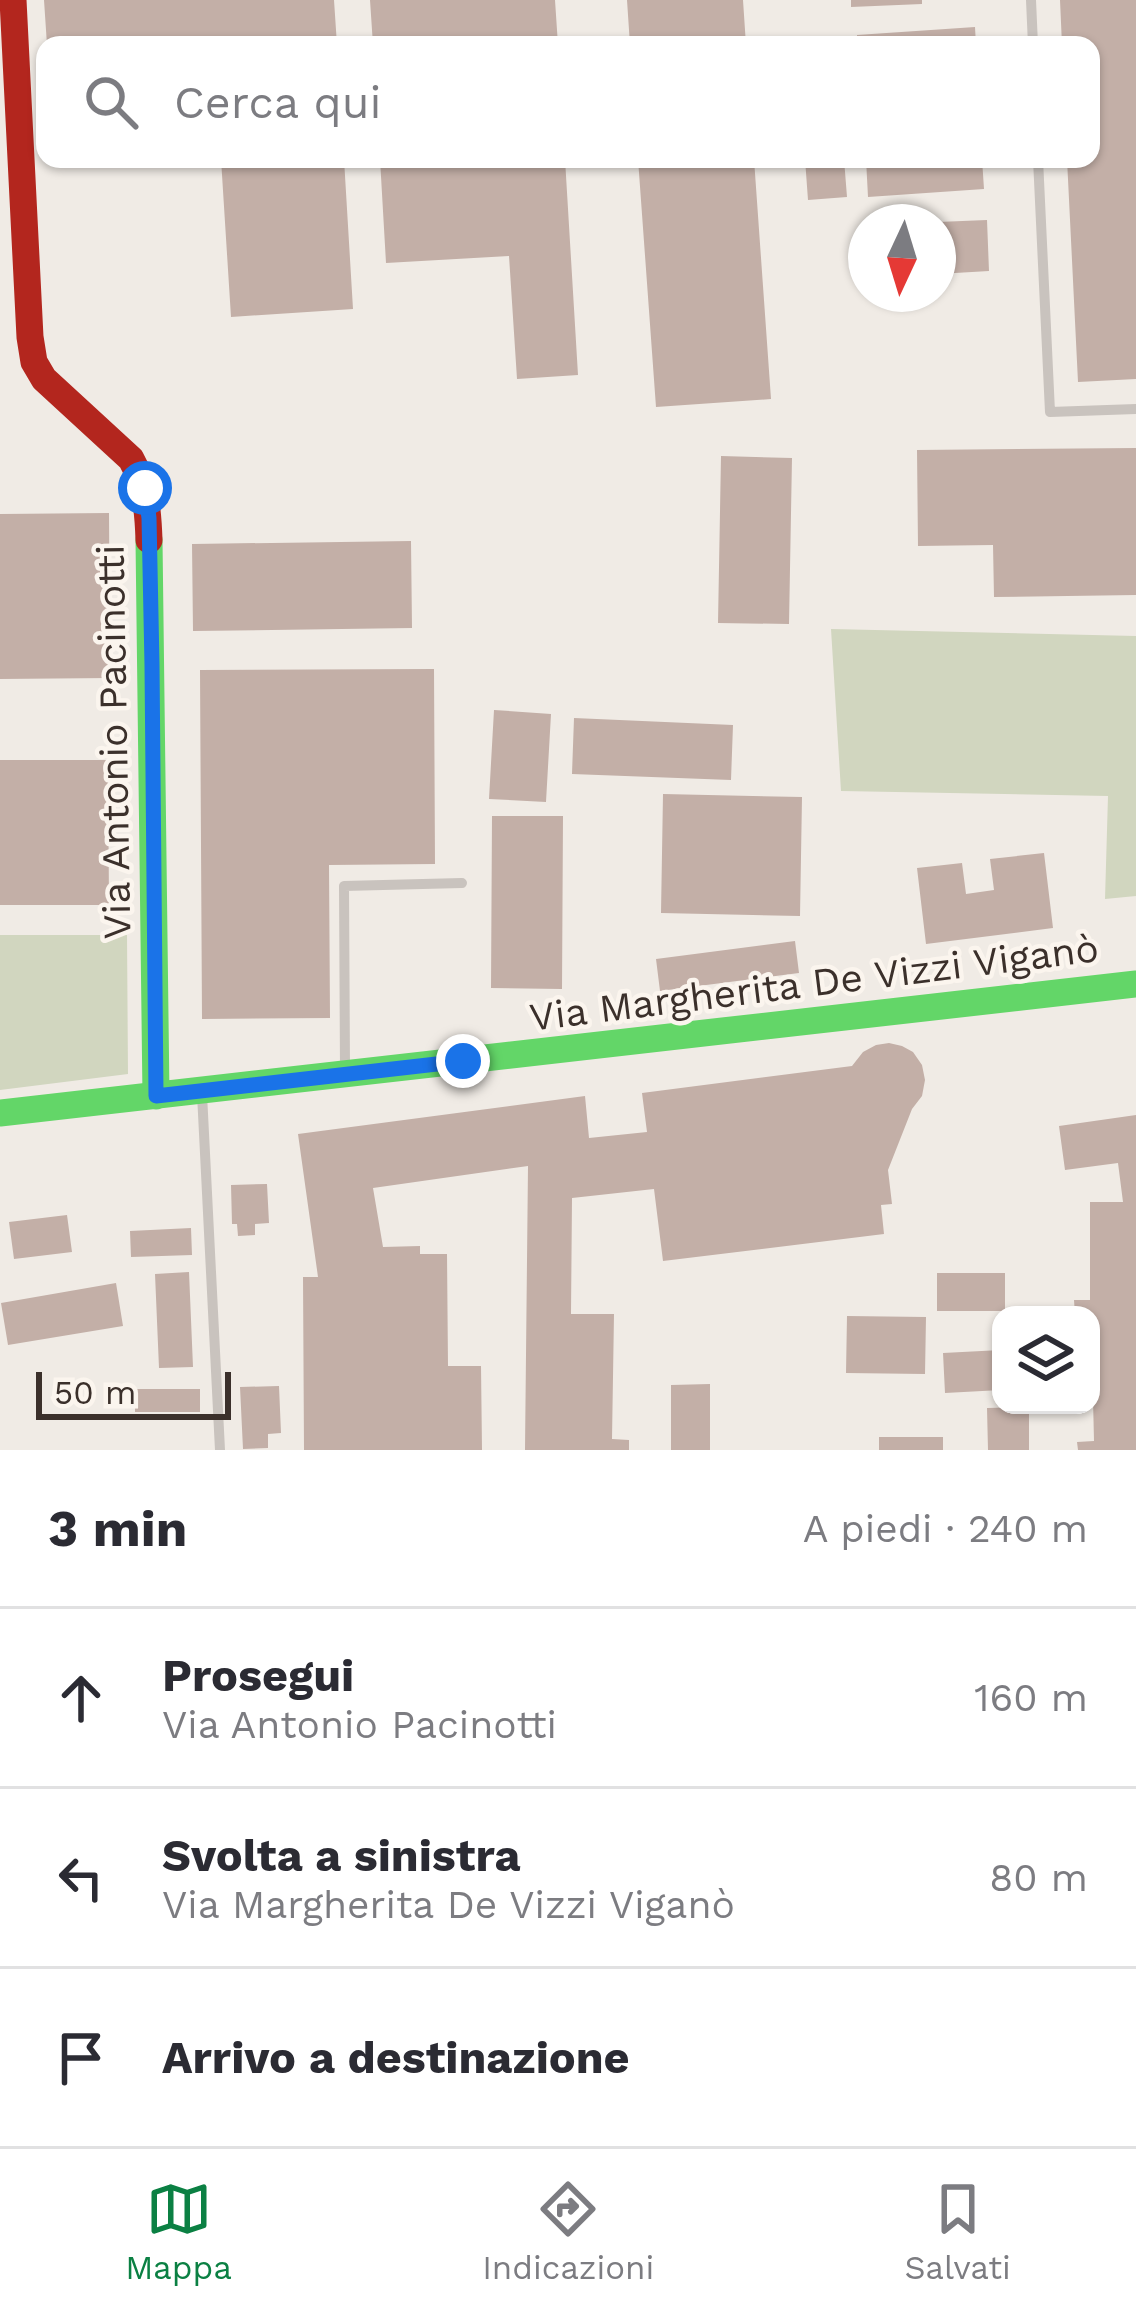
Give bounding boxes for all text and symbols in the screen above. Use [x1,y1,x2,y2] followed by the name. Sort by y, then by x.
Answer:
[36,36,1100,168] search box
[78,69,144,135] icon: search
[174,76,381,129] text: Cerca qui
[848,204,956,312] north arrow
[118,461,172,515] route start
[88,544,139,940] street label: Via Antonio Pacinotti
[527,925,1101,1040] street label: Via Margherita De Vizzi Viganò
[436,1034,490,1088] route end
[992,1306,1100,1414] map controls
[992,1306,1100,1414] button: layers
[36,1366,231,1419] scale bar
[54,1373,136,1412] text: 50 m
[48,1499,187,1558] text: 3 min
[803,1506,1088,1551] text: A piedi · 240 m
[162,1649,354,1702] text: Prosegui
[48,1665,114,1731] icon: ahead
[974,1675,1088,1720] text: 160 m
[162,1702,557,1747] text: Via Antonio Pacinotti
[162,1829,521,1882] text: Svolta a sinistra
[48,1845,114,1911] icon: left
[989,1855,1088,1900] text: 80 m
[162,1882,735,1927] text: Via Margherita De Vizzi Viganò
[48,2025,114,2091] icon: arrive
[162,2031,630,2084] text: Arrivo a destinazione
[125,2176,232,2287] tab: Mappa
[482,2176,654,2287] tab: Indicazioni
[905,2176,1011,2287] tab: Salvati

